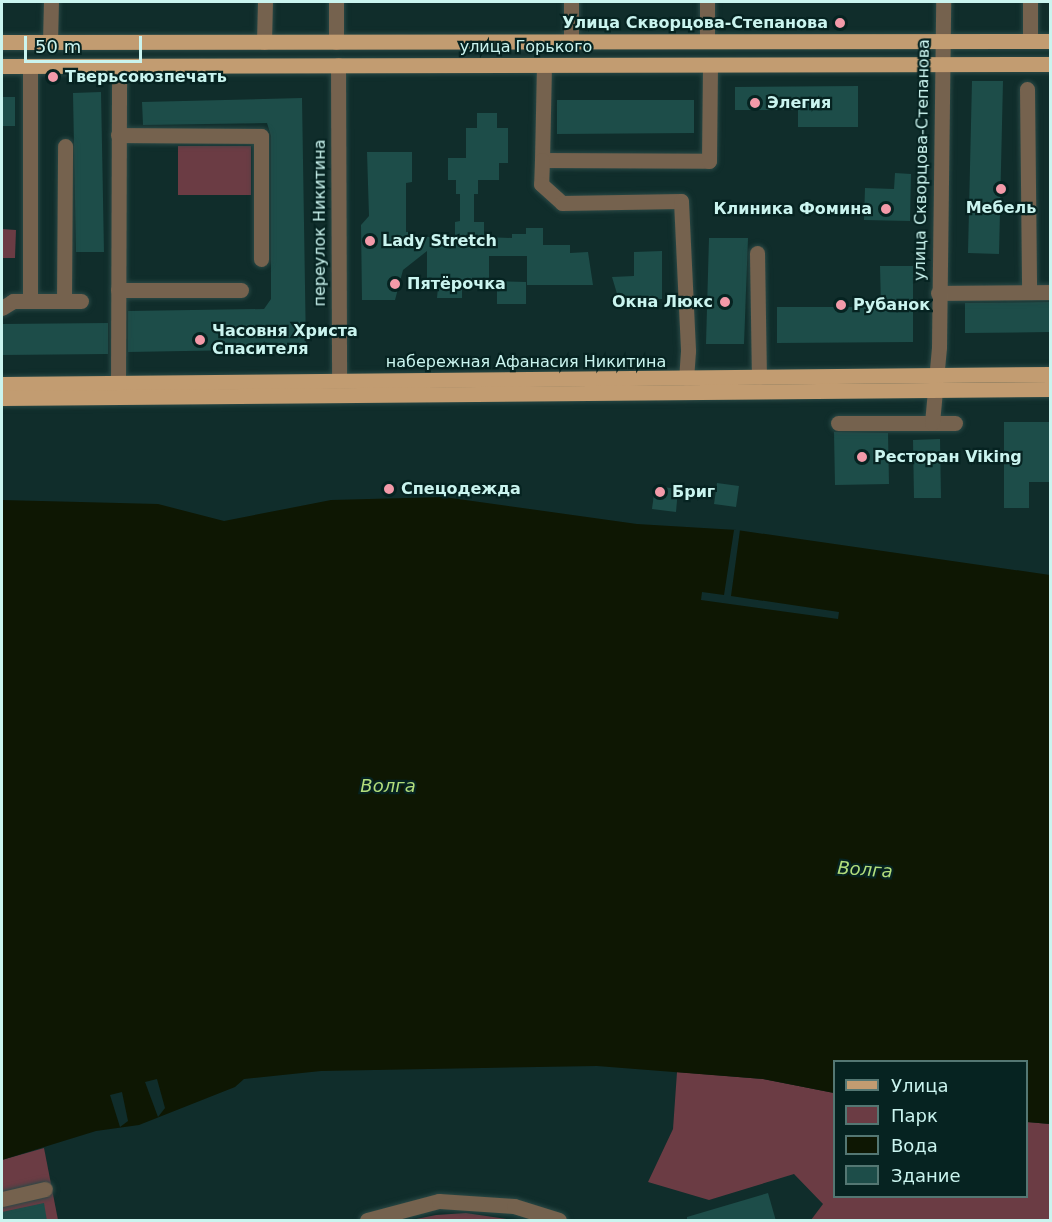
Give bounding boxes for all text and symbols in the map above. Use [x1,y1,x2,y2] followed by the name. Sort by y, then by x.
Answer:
[562,13,828,33] place label: Улица Скворцова-Степанова
[833,16,847,30] marker: Улица Скворцова-Степанова
[27,24,146,62] scale bar
[35,36,81,57] text: 50 m
[460,37,592,57] street label: улица Горького
[910,39,934,281] street label: улица Скворцова-Степанова
[65,67,227,87] place label: Тверьсоюзпечать
[46,70,60,84] marker: Тверьсоюзпечать
[767,93,831,113] place label: Элегия
[748,96,762,110] marker: Элегия
[310,139,330,307] street label: переулок Никитина
[994,182,1008,196] marker: Мебель
[966,198,1036,218] place label: Мебель
[714,199,872,219] place label: Клиника Фомина
[877,200,895,218] marker: Клиника Фомина
[382,231,497,251] place label: Lady Stretch
[363,234,377,248] marker: Lady Stretch
[407,274,506,294] place label: Пятёрочка
[388,277,402,291] marker: Пятёрочка
[612,292,713,312] place label: Окна Люкс
[718,295,732,309] marker: Окна Люкс
[853,295,930,315] place label: Рубанок
[834,298,848,312] marker: Рубанок
[212,321,358,359] place label: Часовня Христа Спасителя
[193,333,207,347] marker: Часовня Христа Спасителя
[386,352,666,372] street label: набережная Афанасия Никитина
[874,447,1022,467] place label: Ресторан Viking
[855,450,869,464] marker: Ресторан Viking
[401,479,521,499] place label: Спецодежда
[382,482,396,496] marker: Спецодежда
[672,482,715,502] place label: Бриг
[653,485,667,499] marker: Бриг
[360,775,416,797] water label: Волга
[837,857,893,883] water label: Волга
[833,1060,1028,1198] legend
[891,1075,948,1096] text: Улица
[891,1105,938,1126] text: Парк
[891,1135,938,1156] text: Вода
[891,1165,961,1186] text: Здание

